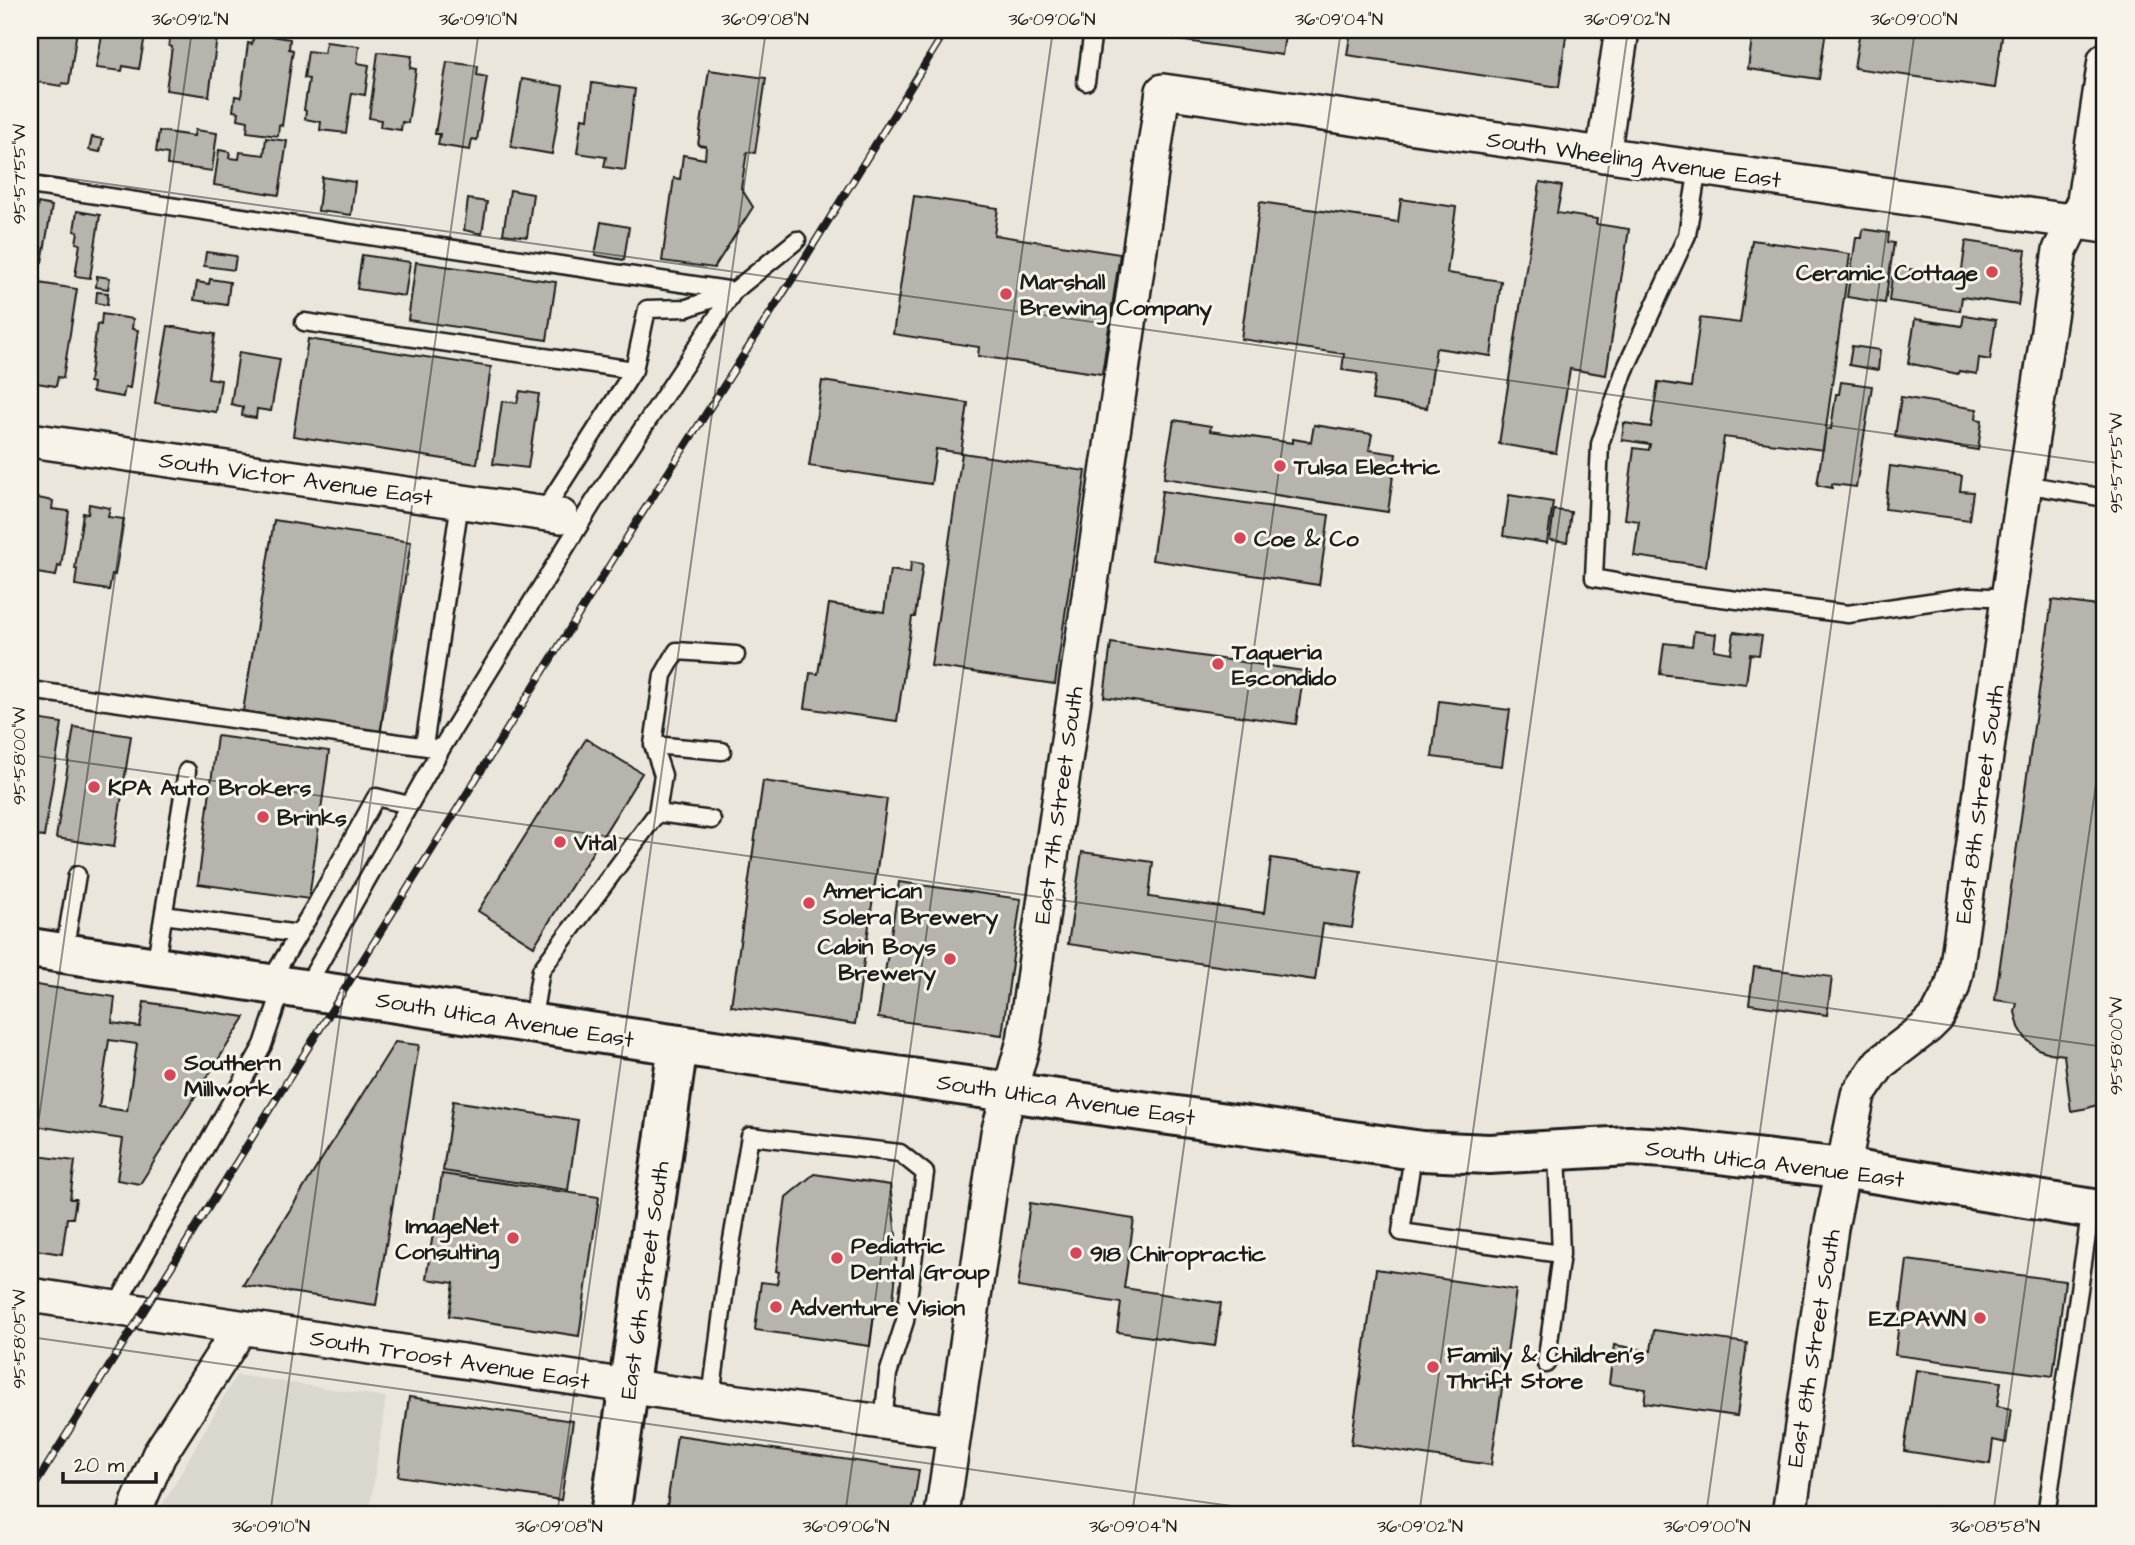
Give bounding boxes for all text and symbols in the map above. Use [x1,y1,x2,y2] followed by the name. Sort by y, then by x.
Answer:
[151,7,229,32] text: 36°09'12"N
[439,7,517,32] text: 36°09'10"N
[721,7,809,32] text: 36°09'08"N
[1008,7,1096,32] text: 36°09'06"N
[1295,7,1383,32] text: 36°09'04"N
[1584,7,1670,32] text: 36°09'02"N
[1870,7,1958,32] text: 36°09'00"N
[1484,123,1784,198] street label: South Wheeling Avenue East
[7,124,32,224] text: 95°57'55"W
[1796,257,1979,290] place label: Ceramic Cottage
[1984,264,2000,280] marker: Ceramic Cottage
[1020,266,1212,326] place label: Marshall Brewing Company
[998,286,1014,302] marker: Marshall Brewing Company
[2104,413,2129,513] text: 95°57'55"W
[157,444,435,514] street label: South Victor Avenue East
[1293,451,1441,483] place label: Tulsa Electric
[1272,458,1288,474] marker: Tulsa Electric
[1254,523,1359,555] place label: Coe & Co
[1232,530,1248,546] marker: Coe & Co
[1231,636,1336,694] place label: Taqueria Escondido
[1210,656,1226,672] marker: Taqueria Escondido
[1947,682,2013,925] street label: East 8th Street South
[1026,684,1092,926] street label: East 7th Street South
[7,707,32,805] text: 95°58'00"W
[108,772,312,804] place label: KPA Auto Brokers
[86,779,102,795] marker: KPA Auto Brokers
[277,802,347,834] place label: Brinks
[255,809,271,825] marker: Brinks
[573,827,617,859] place label: Vital
[552,834,568,850] marker: Vital
[822,875,999,935] place label: American Solera Brewery
[801,895,817,911] marker: American Solera Brewery
[817,931,936,991] place label: Cabin Boys Brewery
[942,951,958,967] marker: Cabin Boys Brewery
[374,984,637,1056] street label: South Utica Avenue East
[2104,997,2129,1095] text: 95°58'00"W
[183,1047,281,1105] place label: Southern Millwork
[935,1066,1198,1134] street label: South Utica Avenue East
[162,1067,178,1083] marker: Southern Millwork
[1644,1132,1907,1196] street label: South Utica Avenue East
[612,1159,678,1401] street label: East 6th Street South
[395,1210,500,1269] place label: ImageNet Consulting
[1779,1226,1849,1469] street label: East 8th Street South
[505,1230,521,1246] marker: ImageNet Consulting
[851,1230,990,1288] place label: Pediatric Dental Group
[1090,1238,1266,1270] place label: 918 Chiropractic
[1068,1245,1084,1261] marker: 918 Chiropractic
[829,1250,845,1266] marker: Pediatric Dental Group
[7,1289,32,1389] text: 95°58'05"W
[790,1292,966,1324] place label: Adventure Vision
[768,1299,784,1315] marker: Adventure Vision
[1869,1303,1967,1335] place label: EZPAWN
[1972,1310,1988,1326] marker: EZPAWN
[308,1322,592,1398] street label: South Troost Avenue East
[1446,1339,1645,1397] place label: Family & Children's Thrift Store
[1425,1359,1441,1375] marker: Family & Children's Thrift Store
[63,1440,156,1484] scale bar
[74,1451,125,1480] text: 20 m
[232,1514,310,1539] text: 36°09'10"N
[515,1514,603,1539] text: 36°09'08"N
[802,1514,890,1539] text: 36°09'06"N
[1089,1514,1177,1539] text: 36°09'04"N
[1377,1514,1463,1539] text: 36°09'02"N
[1663,1514,1751,1539] text: 36°09'00"N
[1950,1514,2040,1539] text: 36°08'58"N

